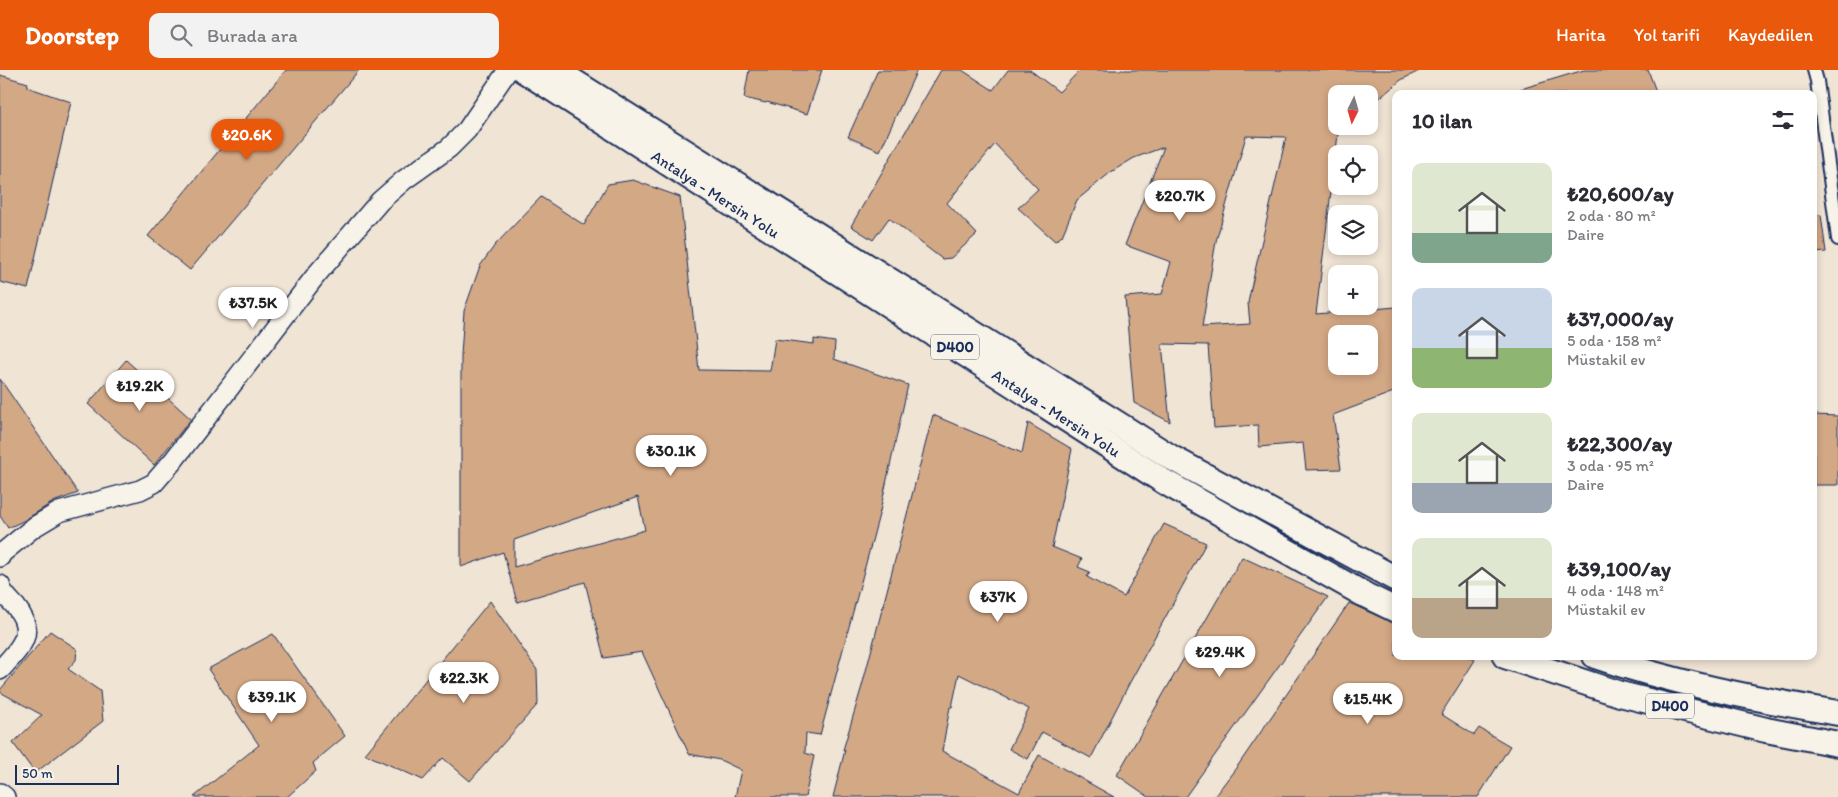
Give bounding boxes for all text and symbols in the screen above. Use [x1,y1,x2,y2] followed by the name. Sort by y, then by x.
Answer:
[149,13,499,58] search box
[25,21,119,50] text: Doorstep
[167,21,195,49] icon: search
[207,24,298,47] text: Burada ara
[1556,24,1606,46] text: Harita
[1634,24,1700,46] text: Yol tarifi
[1728,24,1813,46] text: Kaydedilen
[1328,85,1378,135] north arrow
[1328,85,1378,375] map controls
[1769,106,1797,134] icon: filters
[1412,108,1472,133] text: 10 ilan
[206,118,288,161] pin: ₺20.6K
[222,125,272,144] text: ₺20.6K
[1328,145,1378,195] button: locate
[648,146,783,242] street label: Antalya - Mersin Yolu
[1139,180,1221,222] pin: ₺20.7K
[1567,181,1674,206] text: ₺20,600/ay
[1452,183,1512,243] icon: home
[1156,186,1204,205] text: ₺20.7K
[1328,205,1378,255] button: layers
[1567,206,1656,225] text: 2 oda · 80 m²
[1567,225,1604,244] text: Daire
[1328,265,1378,315] button: +
[212,286,294,329] pin: ₺37.5K
[229,293,277,312] text: ₺37.5K
[1567,306,1673,331] text: ₺37,000/ay
[1452,308,1512,368] icon: home
[1328,325,1378,375] button: −
[1567,331,1662,350] text: 5 oda · 158 m²
[931,334,979,360] road number: D400
[1567,350,1645,369] text: Müstakil ev
[989,365,1124,461] street label: Antalya - Mersin Yolu
[99,370,181,412] pin: ₺19.2K
[117,376,163,395] text: ₺19.2K
[1567,431,1672,456] text: ₺22,300/ay
[1452,433,1512,493] icon: home
[630,434,712,477] pin: ₺30.1K
[647,441,695,460] text: ₺30.1K
[1567,456,1654,475] text: 3 oda · 95 m²
[1567,475,1604,494] text: Daire
[1567,556,1671,581] text: ₺39,100/ay
[1452,558,1512,618] icon: home
[968,580,1028,623] pin: ₺37K
[1567,581,1664,600] text: 4 oda · 148 m²
[980,587,1016,606] text: ₺37K
[1567,600,1645,619] text: Müstakil ev
[1179,636,1261,678] pin: ₺29.4K
[1195,642,1245,661] text: ₺29.4K
[423,662,505,704] pin: ₺22.3K
[440,668,488,687] text: ₺22.3K
[231,680,313,723] pin: ₺39.1K
[1327,682,1409,725] pin: ₺15.4K
[248,687,296,706] text: ₺39.1K
[1344,689,1392,708] text: ₺15.4K
[1646,694,1694,718] road number: D400
[15,762,119,785] scale bar
[22,765,53,782] text: 50 m

